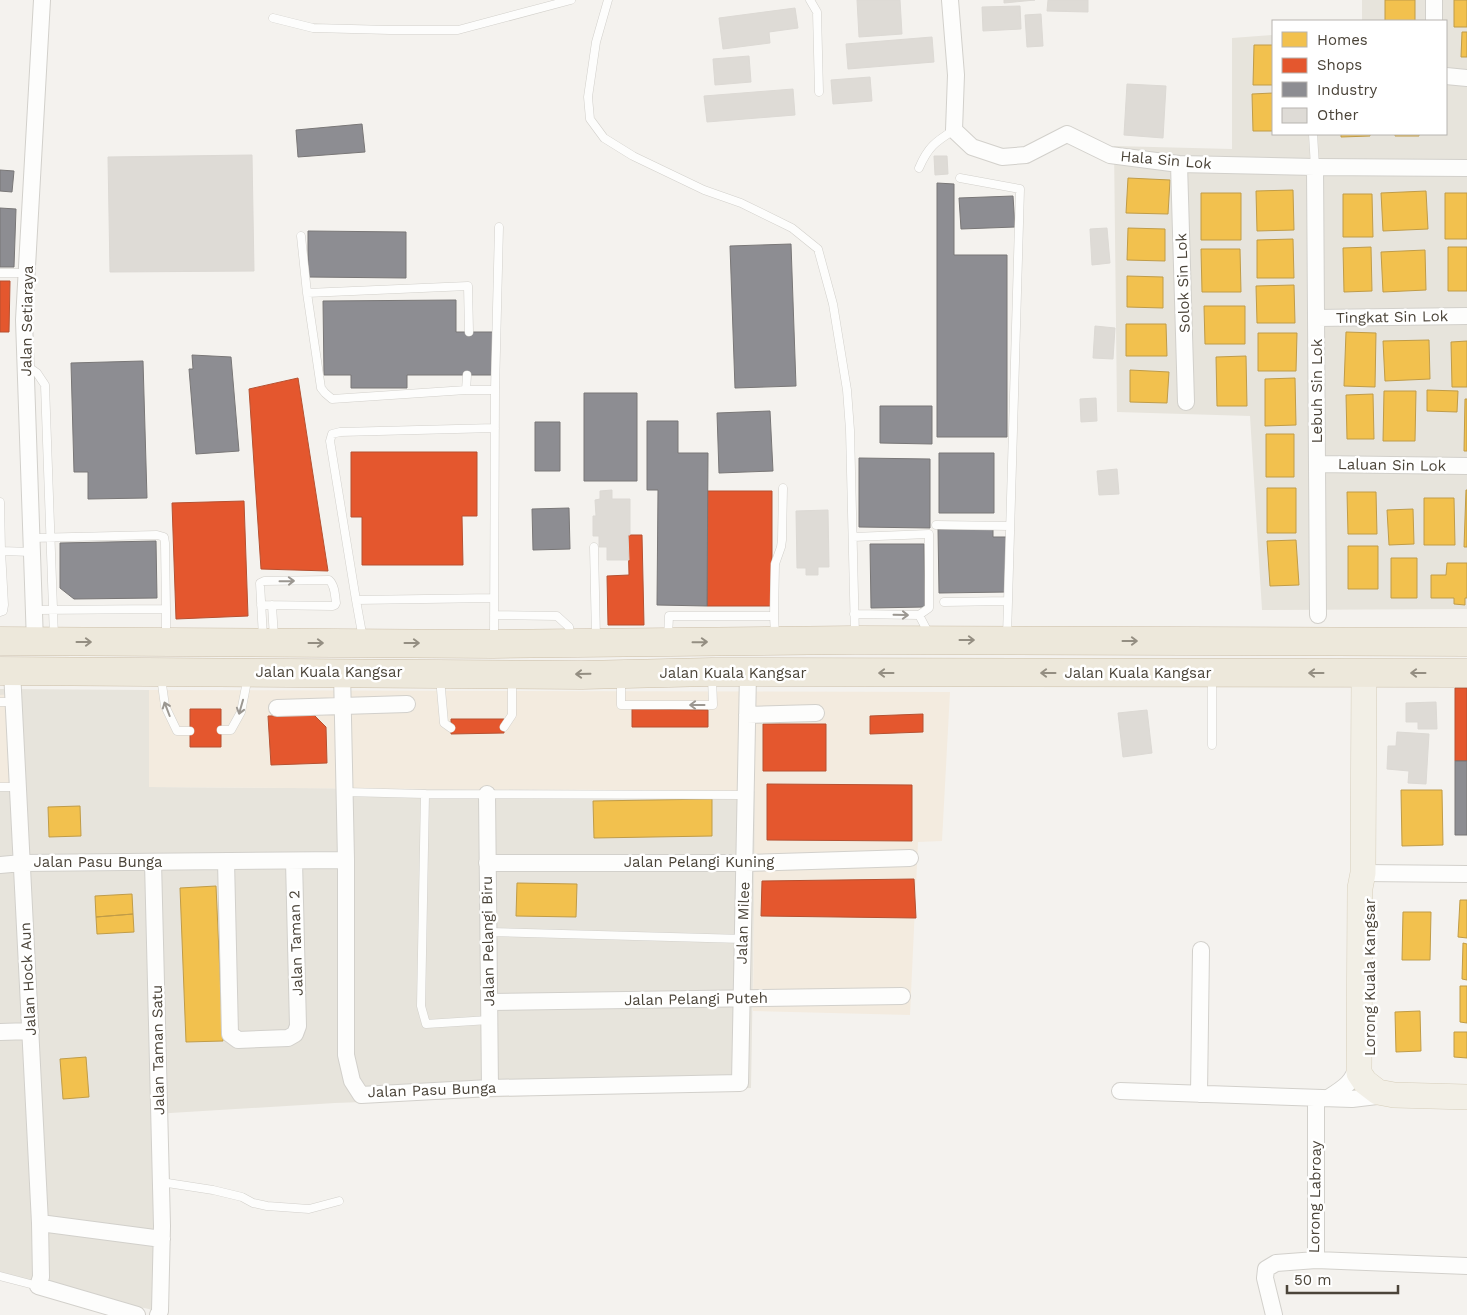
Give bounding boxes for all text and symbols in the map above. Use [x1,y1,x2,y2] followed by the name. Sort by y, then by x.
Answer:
[1272,20,1447,135] legend
[1317,31,1368,49] text: Homes
[1317,56,1362,74] text: Shops
[1317,81,1378,99] text: Industry
[1317,106,1359,124] text: Other
[1120,147,1213,173] street label: Hala Sin Lok
[1172,232,1194,333] street label: Solok Sin Lok
[17,265,37,377] street label: Jalan Setiaraya
[1336,307,1449,327] street label: Tingkat Sin Lok
[1308,338,1326,443] street label: Lebuh Sin Lok
[1338,455,1447,475] street label: Laluan Sin Lok
[278,576,294,586] one-way arrow
[892,610,909,620] one-way arrow
[959,636,975,645] one-way arrow
[1121,636,1137,646] one-way arrow
[76,637,92,647] one-way arrow
[691,637,707,647] one-way arrow
[308,638,324,648] one-way arrow
[404,638,420,648] one-way arrow
[255,663,403,681] street label: Jalan Kuala Kangsar
[659,664,807,682] street label: Jalan Kuala Kangsar
[1064,664,1212,682] street label: Jalan Kuala Kangsar
[878,668,894,678] one-way arrow
[1040,668,1056,678] one-way arrow
[1308,668,1324,678] one-way arrow
[1411,668,1427,678] one-way arrow
[575,670,591,679] one-way arrow
[236,699,246,715] one-way arrow
[689,700,706,710] one-way arrow
[162,702,171,717] one-way arrow
[34,853,163,871] street label: Jalan Pasu Bunga
[624,853,774,871] street label: Jalan Pelangi Kuning
[478,876,498,1006] street label: Jalan Pelangi Biru
[733,881,753,965] street label: Jalan Milee
[285,890,307,996] street label: Jalan Taman 2
[1361,898,1379,1056] street label: Lorong Kuala Kangsar
[16,922,40,1036] street label: Jalan Hock Aun
[148,985,168,1115] street label: Jalan Taman Satu
[624,989,768,1009] street label: Jalan Pelangi Puteh
[367,1079,497,1101] street label: Jalan Pasu Bunga
[1305,1140,1325,1253] street label: Lorong Labroay
[1287,1262,1398,1294] scale bar
[1294,1271,1331,1289] text: 50 m

